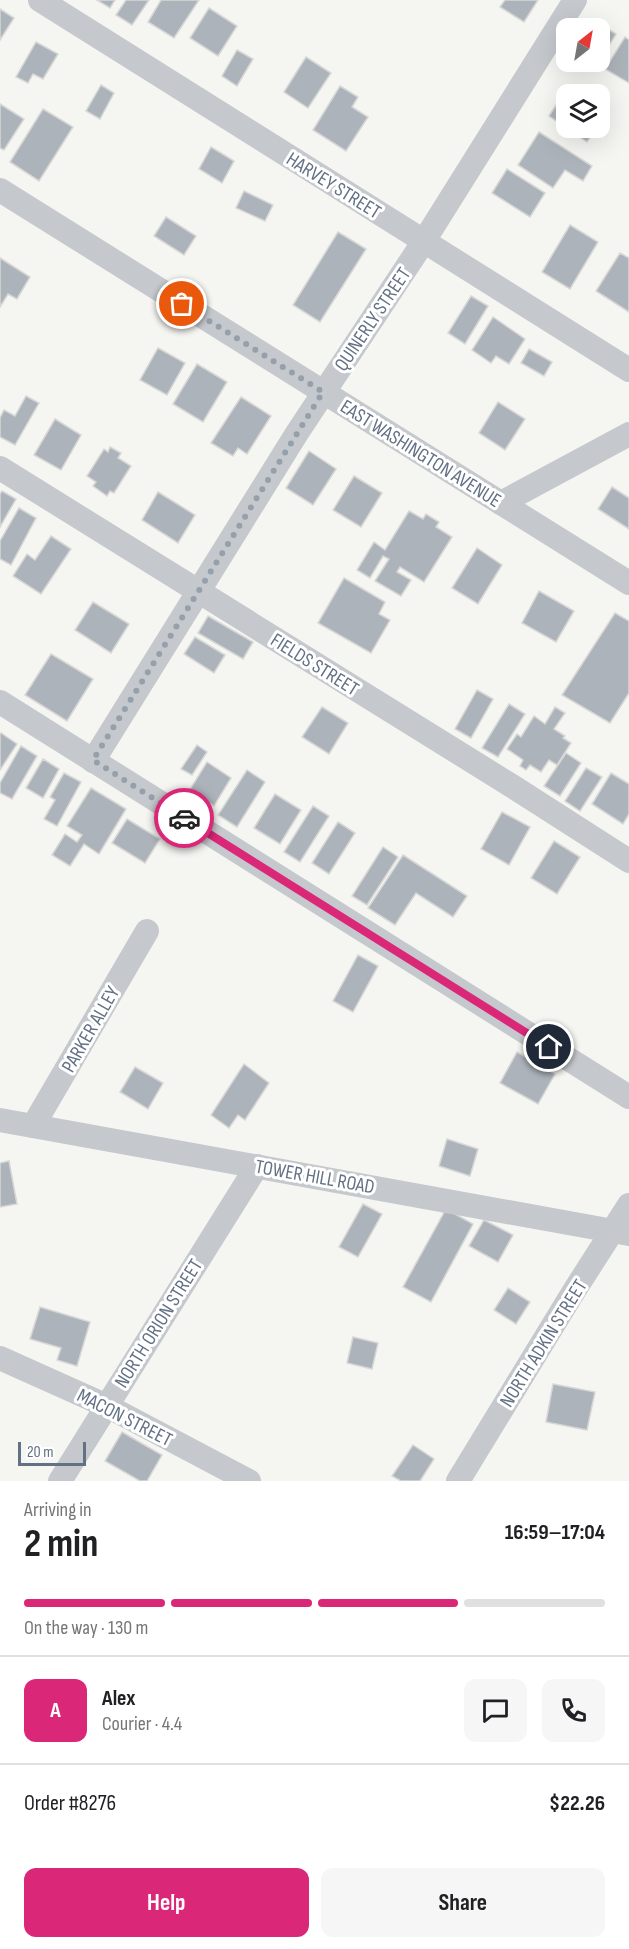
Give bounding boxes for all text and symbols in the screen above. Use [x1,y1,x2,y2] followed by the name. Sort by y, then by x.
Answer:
[556,18,610,72] north arrow
[556,18,610,138] map controls
[556,84,610,138] button: layers
[282,147,385,224] street label: HARVEY STREET
[329,263,416,376] street label: QUINERLY STREET
[156,278,207,329] pin
[165,287,198,320] icon: bag
[336,395,505,513] street label: EAST WASHINGTON AVENUE
[266,628,363,701] street label: FIELDS STREET
[154,788,214,848] courier
[168,802,201,835] icon: car
[57,982,125,1077] street label: PARKER ALLEY
[523,1021,574,1072] pin
[532,1030,565,1063] icon: home
[253,1155,376,1199] street label: TOWER HILL ROAD
[110,1255,208,1392] street label: NORTH ORION STREET
[495,1275,593,1412] street label: NORTH ADKIN STREET
[73,1384,176,1452] street label: MACON STREET
[18,1439,86,1466] scale bar
[27,1443,54,1462] text: 20 m
[24,1498,92,1522] text: Arriving in
[505,1519,605,1546] text: 16:59–17:04
[24,1521,98,1568] text: 2 min
[24,1616,148,1640] text: On the way · 130 m
[464,1679,527,1742] button: chat
[542,1679,605,1742] button: phone
[102,1685,135,1712] text: Alex
[50,1697,61,1724] text: A
[102,1712,182,1736] text: Courier · 4.4
[24,1790,116,1817] text: Order #8276
[549,1790,605,1817] text: $22.26
[24,1868,309,1937] button: Help
[321,1868,605,1937] button: Share

